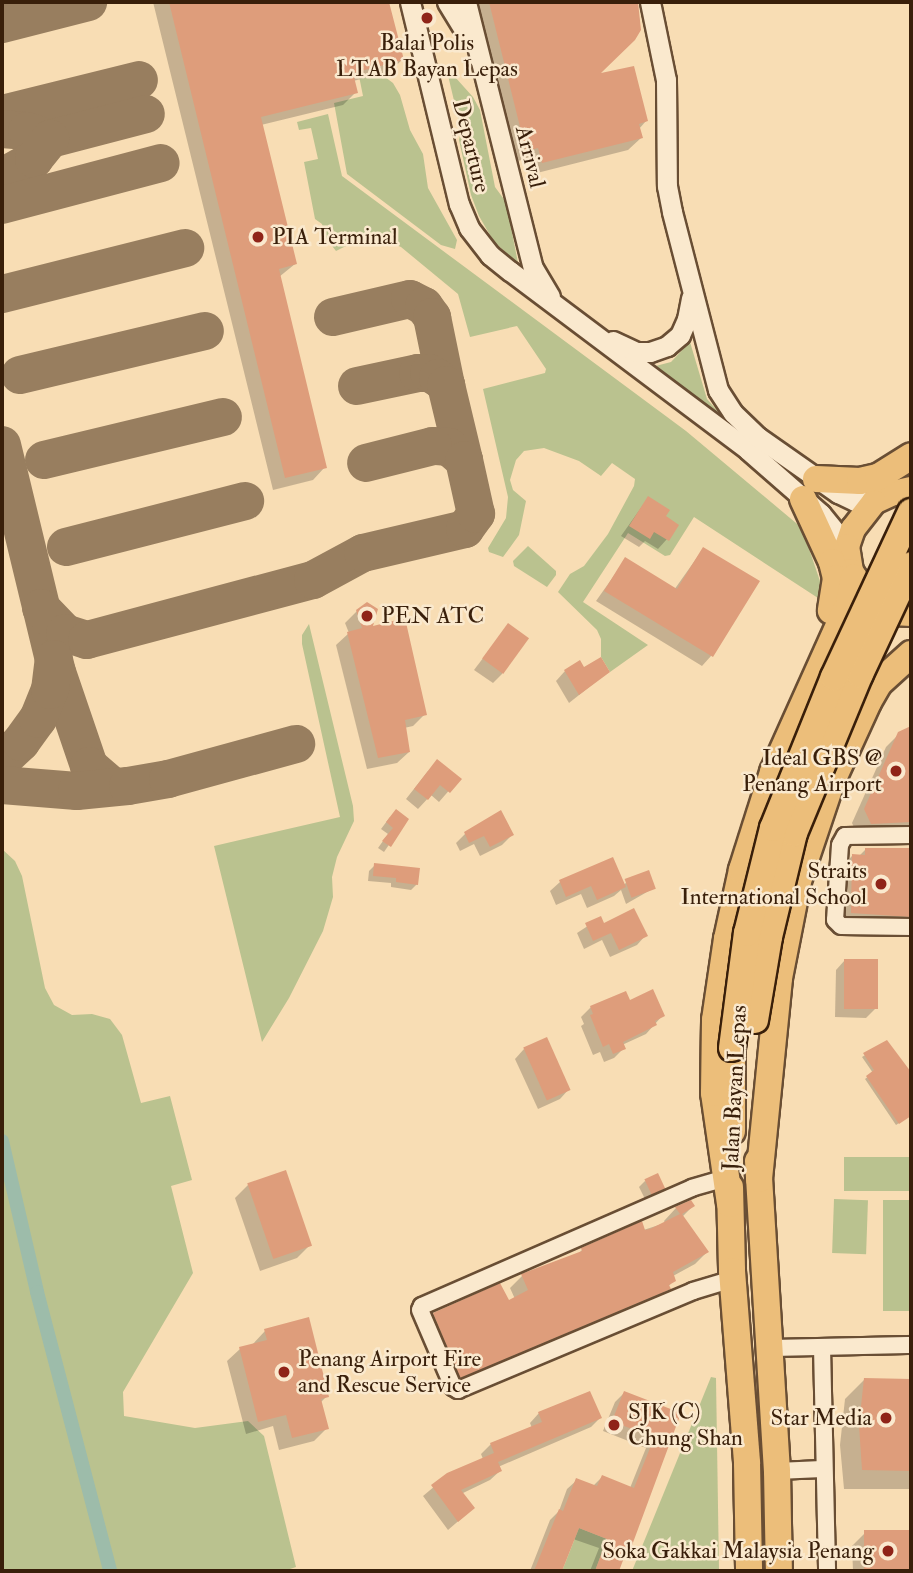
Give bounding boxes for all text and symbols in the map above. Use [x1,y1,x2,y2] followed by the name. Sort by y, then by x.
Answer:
[419,10,435,26] marker: Balai Polis LTAB Bayan Lepas
[336,29,518,83] place label: Balai Polis LTAB Bayan Lepas
[446,96,496,196] street label: Departure
[509,123,551,191] street label: Arrival
[272,223,398,251] place label: PIA Terminal
[250,229,266,245] marker: PIA Terminal
[381,602,484,630] place label: PEN ATC
[359,608,375,624] marker: PEN ATC
[742,744,882,798] place label: Ideal GBS @ Penang Airport
[888,763,904,779] marker: Ideal GBS @ Penang Airport
[680,857,867,911] place label: Straits International School
[873,876,889,892] marker: Straits International School
[717,1004,753,1172] street label: Jalan Bayan Lepas
[298,1345,481,1399] place label: Penang Airport Fire and Rescue Service
[276,1364,292,1380] marker: Penang Airport Fire and Rescue Service
[628,1398,743,1452] place label: SJK (C) Chung Shan
[771,1404,872,1432] place label: Star Media
[878,1410,894,1426] marker: Star Media
[606,1417,622,1433] marker: SJK (C) Chung Shan
[602,1537,874,1565] place label: Soka Gakkai Malaysia Penang
[880,1543,896,1559] marker: Soka Gakkai Malaysia Penang

